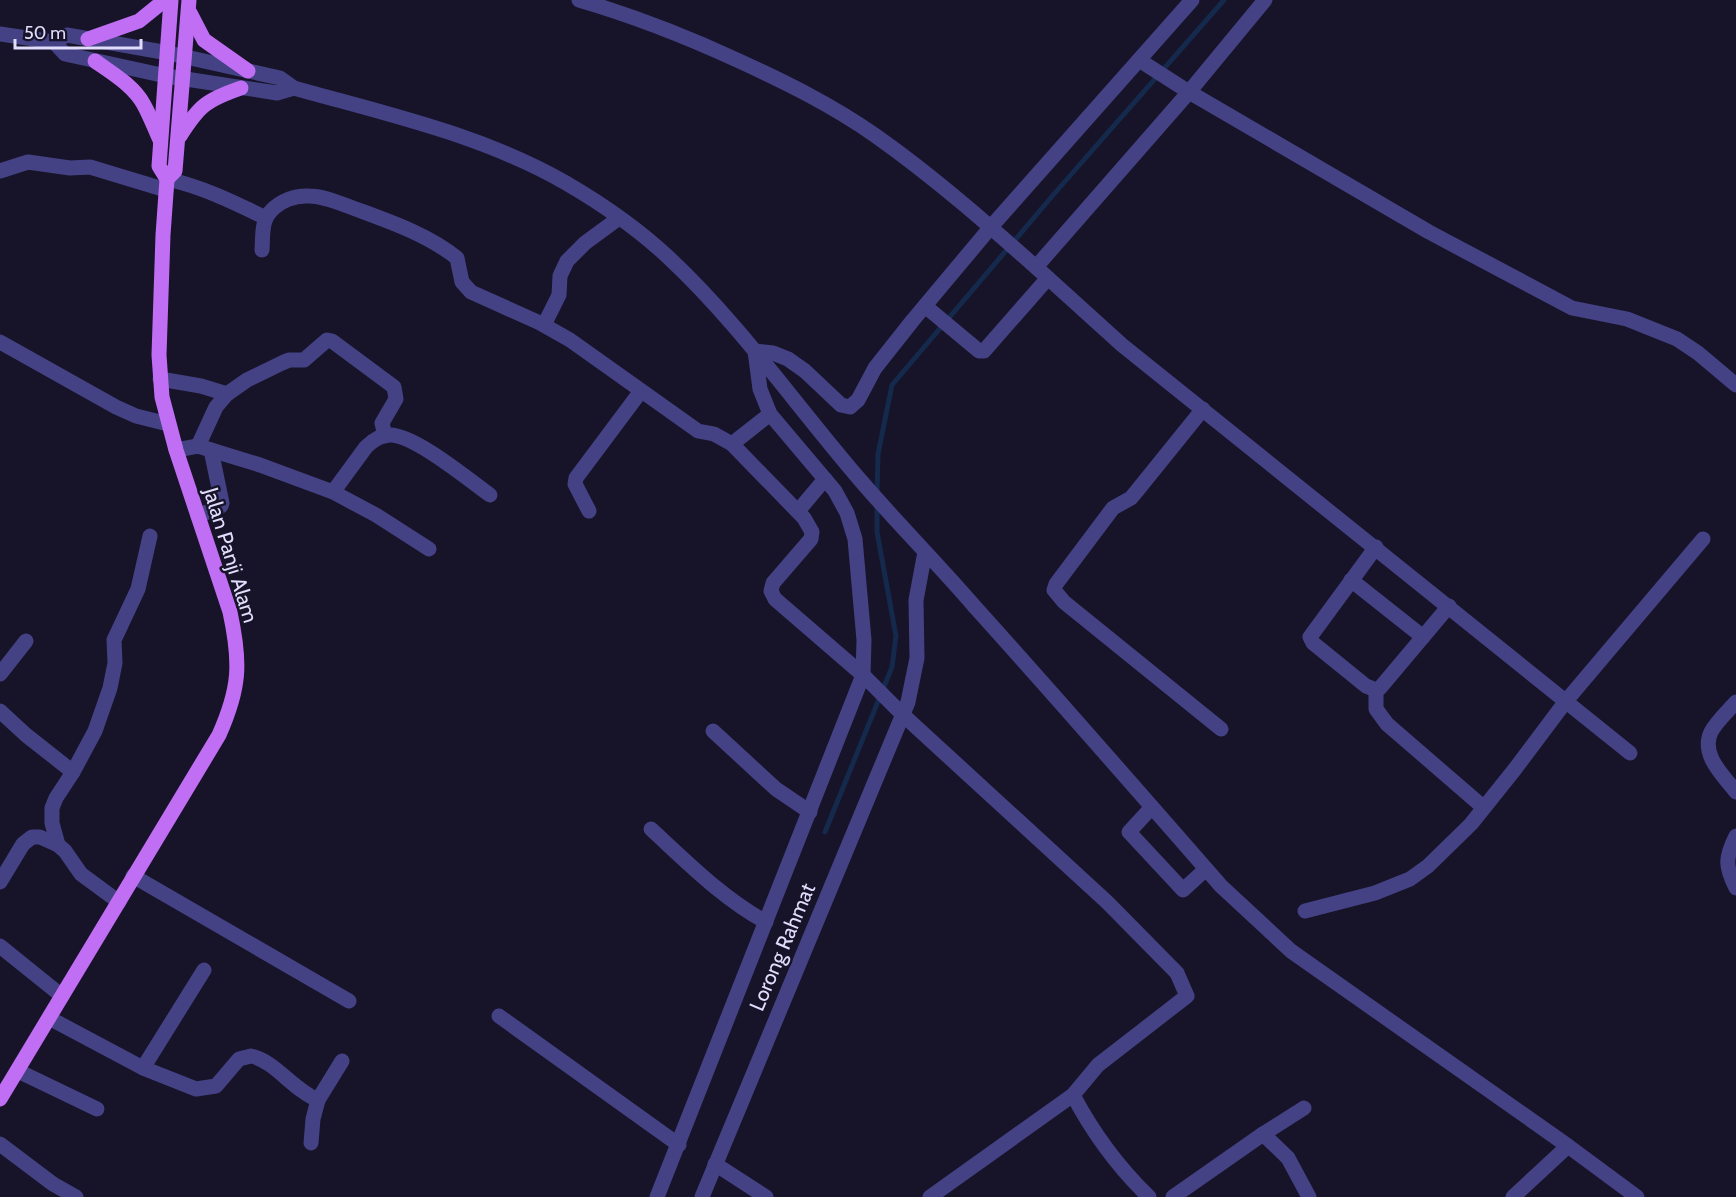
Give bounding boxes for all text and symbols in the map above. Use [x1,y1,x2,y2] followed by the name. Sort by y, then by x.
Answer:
[15,12,141,50] scale bar
[24,22,66,44] text: 50 m
[197,483,263,626] street label: Jalan Panji Alam
[744,879,820,1015] street label: Lorong Rahmat

